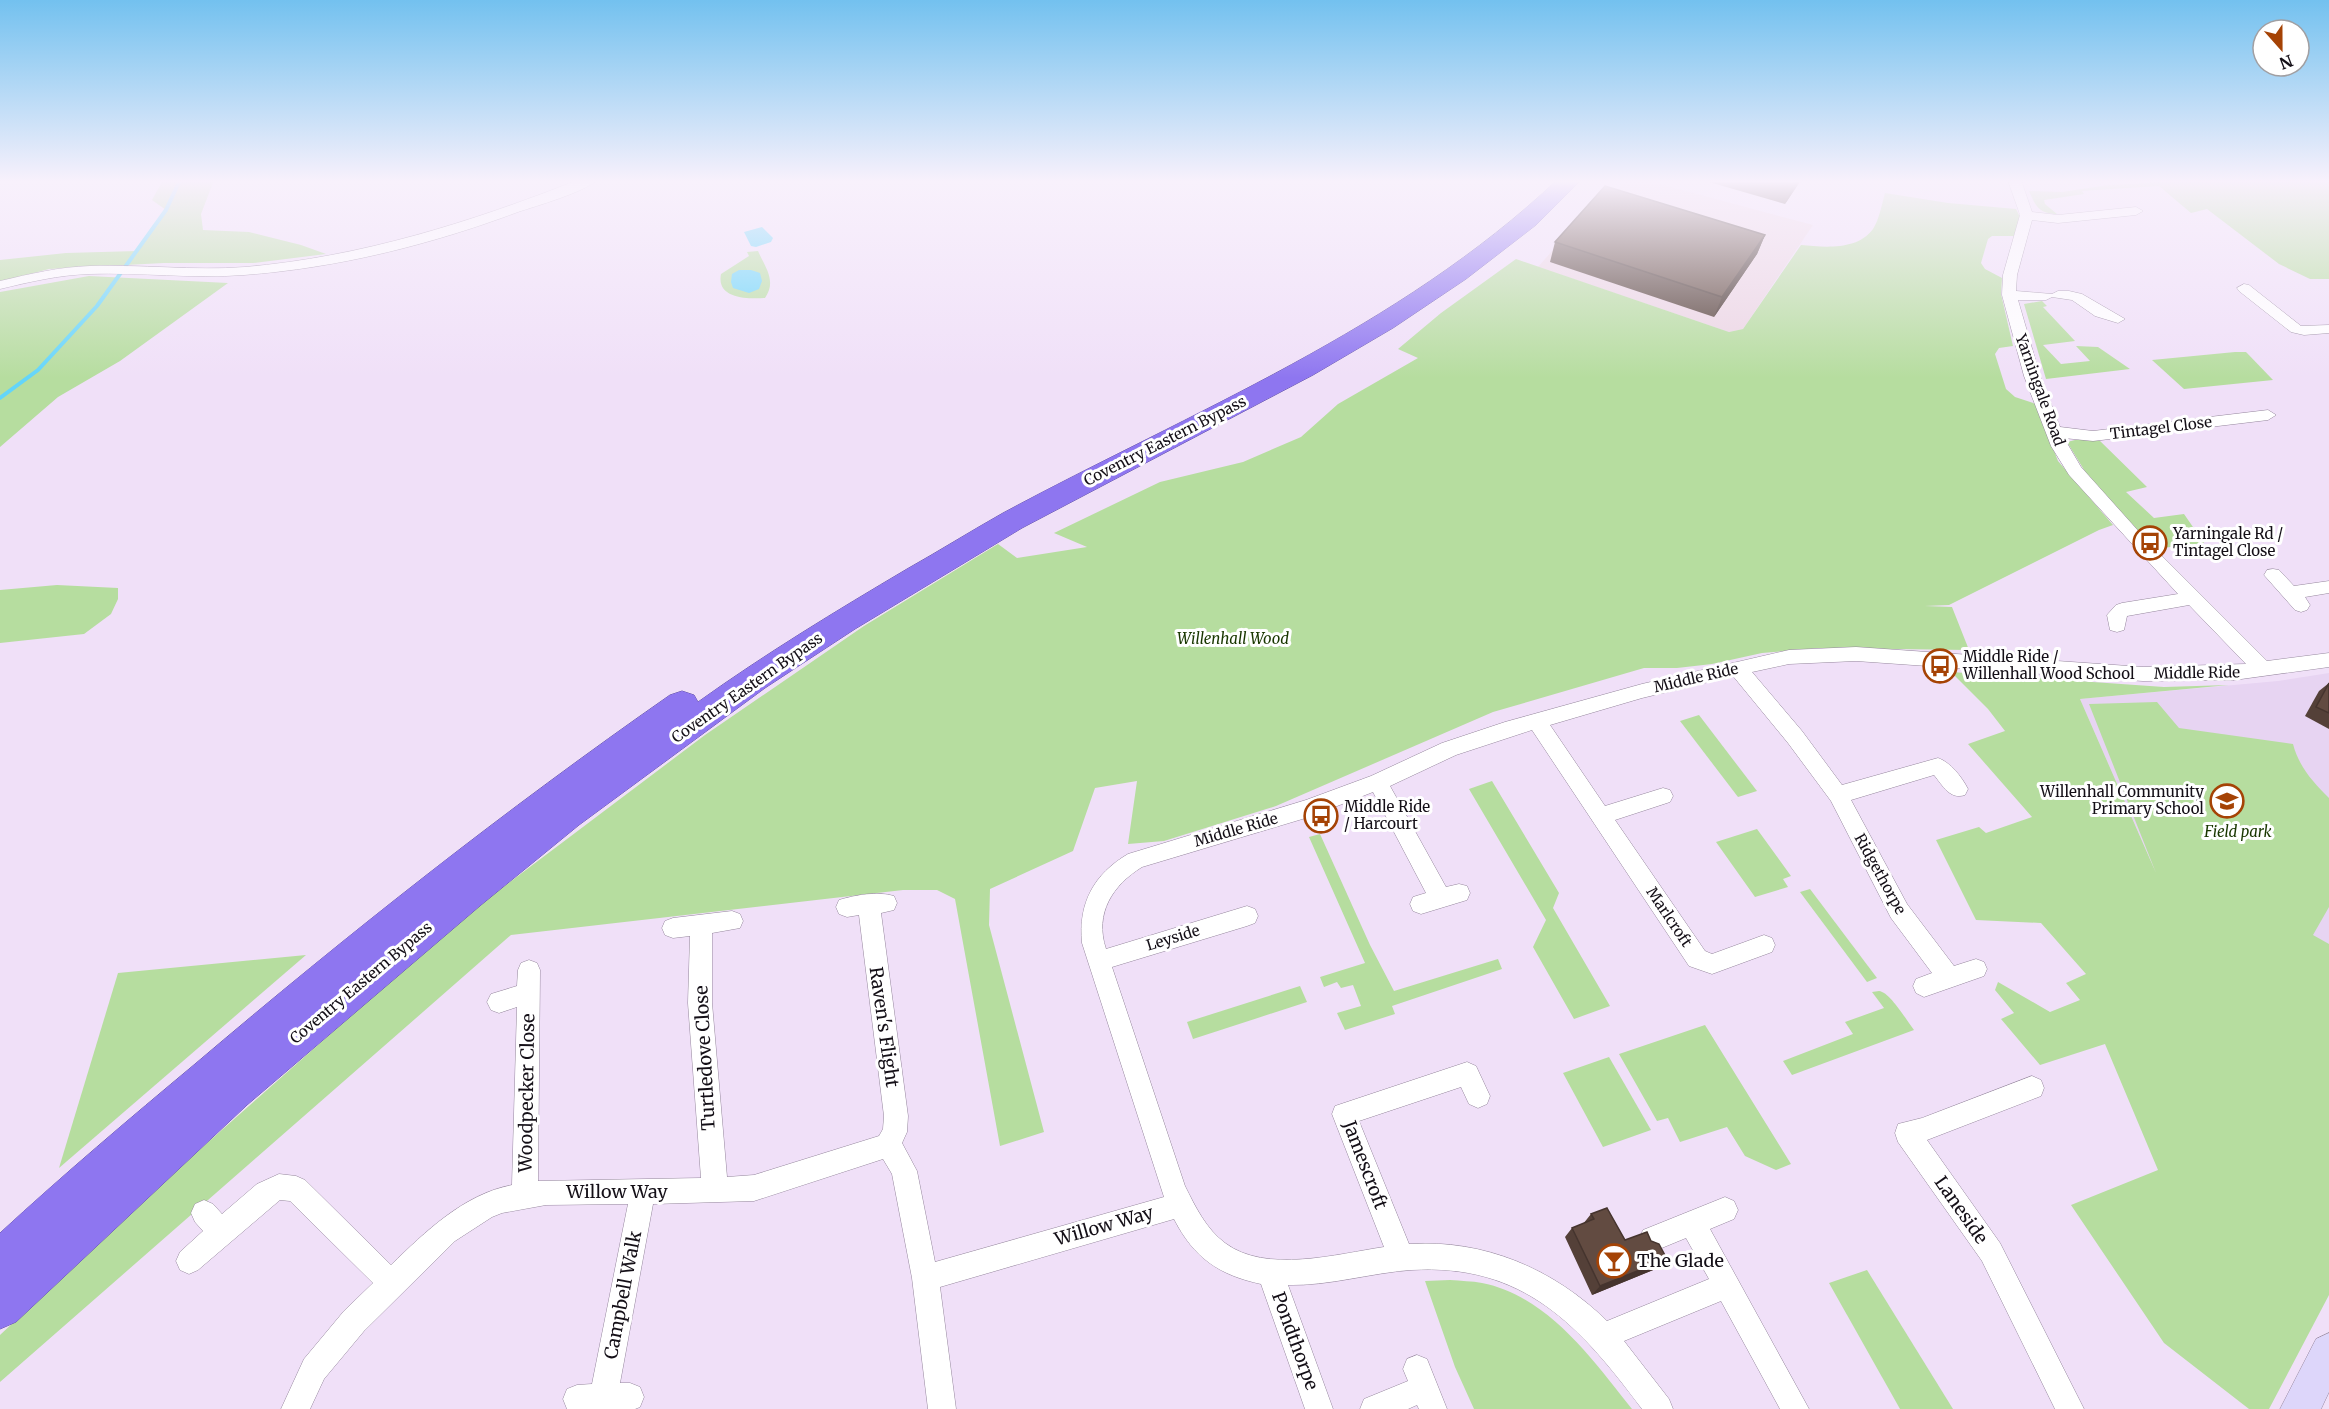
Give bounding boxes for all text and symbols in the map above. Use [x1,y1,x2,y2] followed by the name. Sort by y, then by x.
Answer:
[2251,18,2311,78] north arrow
[2277,50,2296,74] text: N
[2011,330,2070,448] street label: Yarningale Road
[1080,391,1249,490] street label: Coventry Eastern Bypass
[2109,412,2213,443] street label: Tintagel Close
[2172,524,2283,560] place label: Yarningale Rd / Tintagel Close
[2132,525,2168,561] bus stop icon: Yarningale Rd / Tintagel Close
[668,628,826,747] street label: Coventry Eastern Bypass
[1177,629,1289,648] park label: Willenhall Wood
[1962,647,2135,683] place label: Middle Ride / Willenhall Wood School
[1922,648,1958,684] bus stop icon: Middle Ride / Willenhall Wood School
[1652,659,1740,696] street label: Middle Ride
[2154,662,2240,683] street label: Middle Ride
[2039,782,2204,818] place label: Willenhall Community Primary School
[2209,783,2245,819] school or university icon: Willenhall Community Primary School
[1344,797,1430,833] place label: Middle Ride / Harcourt
[1303,798,1339,834] bus stop icon: Middle Ride / Harcourt
[1192,808,1280,851] street label: Middle Ride
[2203,822,2273,841] park label: Field park
[1850,830,1911,918] street label: Ridgethorpe
[1642,883,1696,950] street label: Marlcroft
[286,918,436,1048] street label: Coventry Eastern Bypass
[1144,920,1202,955] street label: Leyside
[865,965,904,1089] street label: Raven's Flight
[689,985,720,1131] street label: Turtledove Close
[514,1013,539,1174] street label: Woodpecker Close
[1338,1116,1393,1212] street label: Jamescroft
[1930,1171,1993,1248] street label: Laneside
[565,1180,668,1203] street label: Willow Way
[1051,1200,1156,1251] street label: Willow Way
[599,1228,646,1361] street label: Campbell Walk
[1596,1243,1632,1279] bar icon: The Glade
[1637,1249,1724,1272] place label: The Glade
[1267,1289,1324,1393] street label: Pondthorpe

